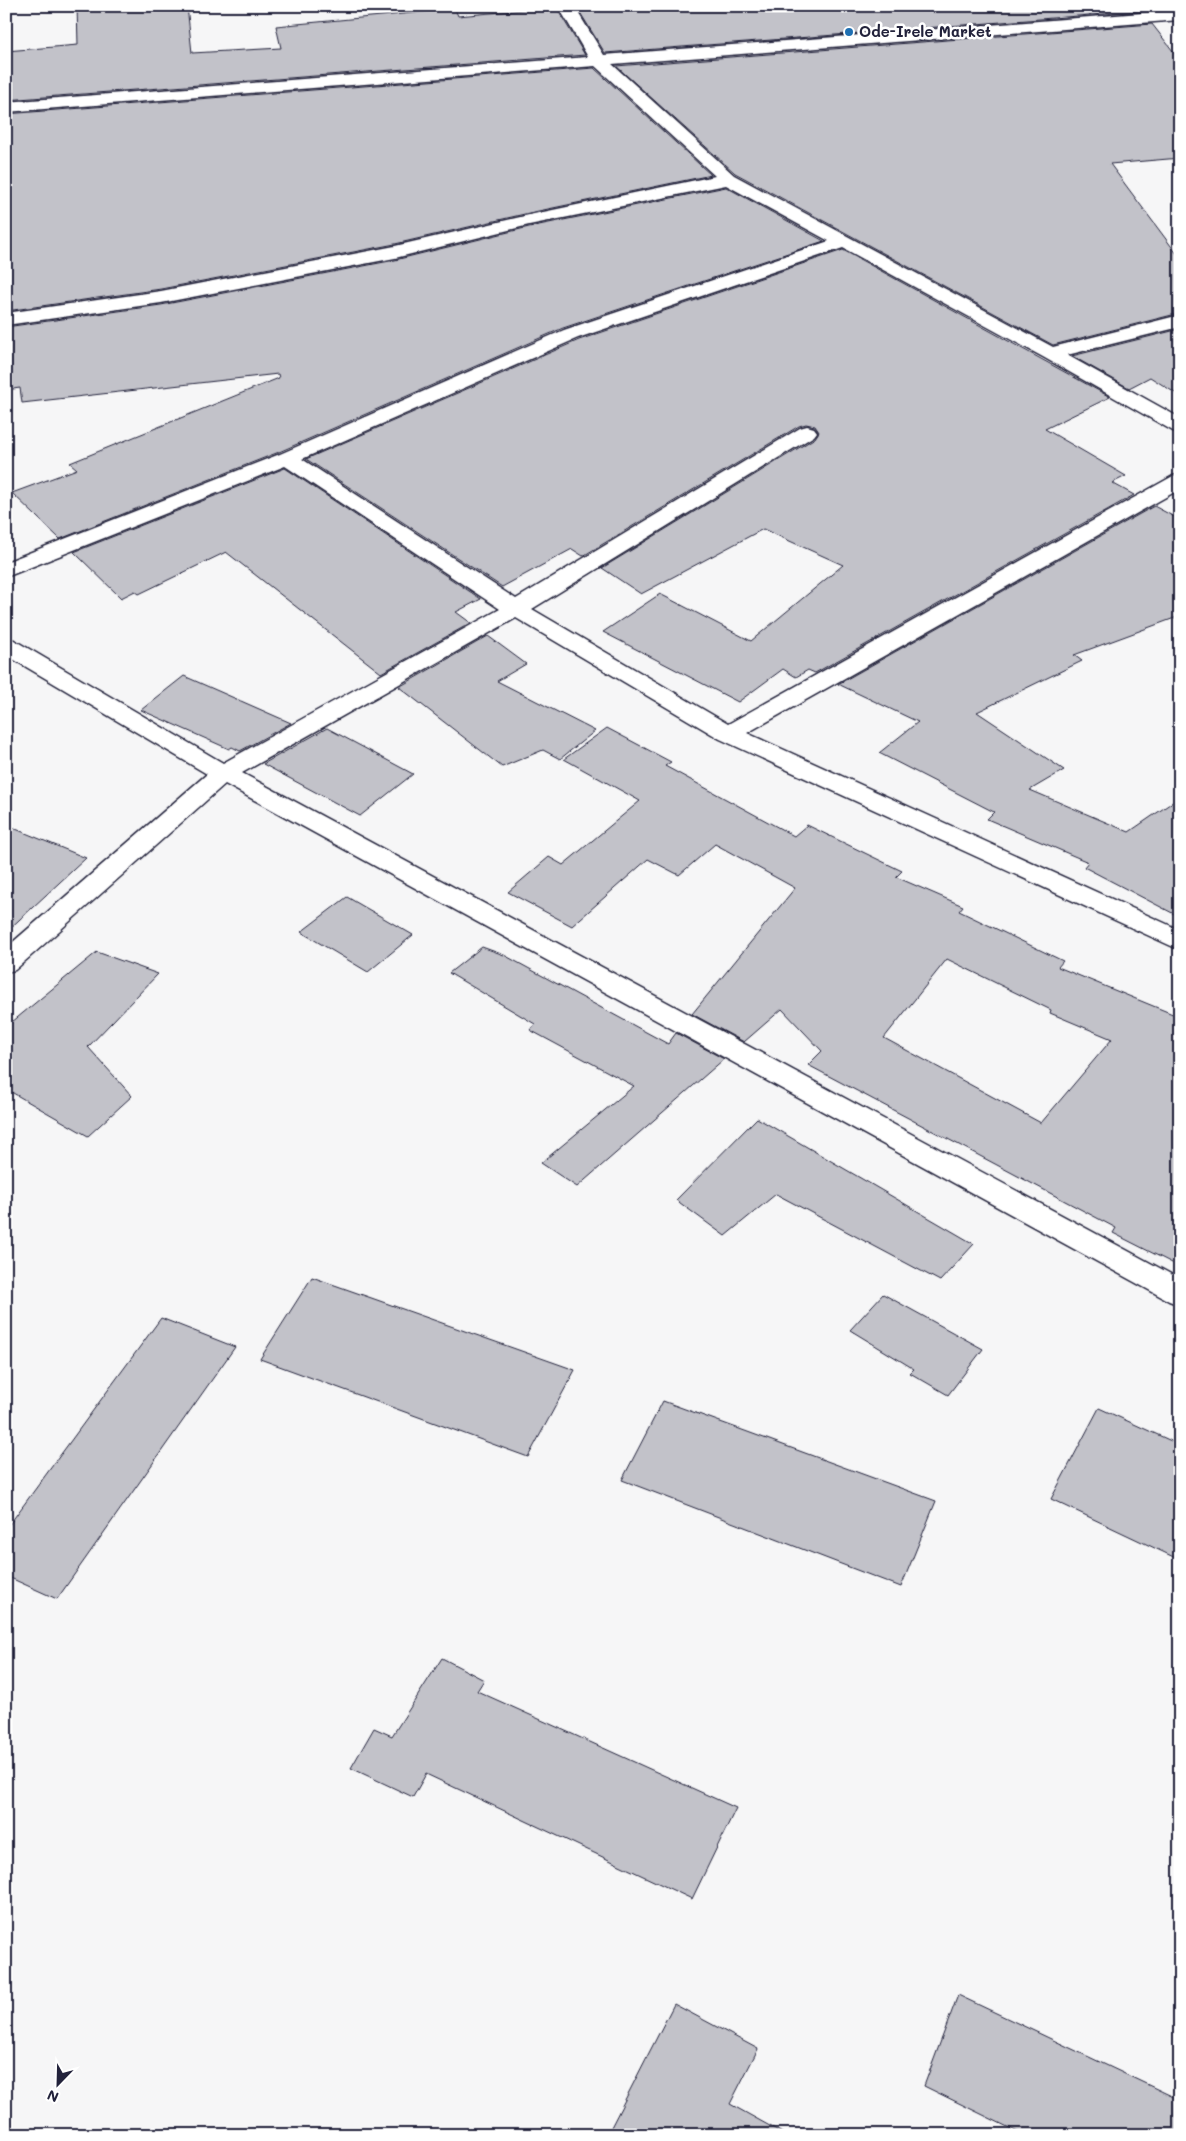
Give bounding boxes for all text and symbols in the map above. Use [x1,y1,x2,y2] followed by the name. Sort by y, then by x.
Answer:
[859,21,992,41] place label: Ode-Irele Market
[843,26,855,38] marker: Ode-Irele Market
[32,2058,82,2108] north arrow
[44,2086,61,2107] text: N

